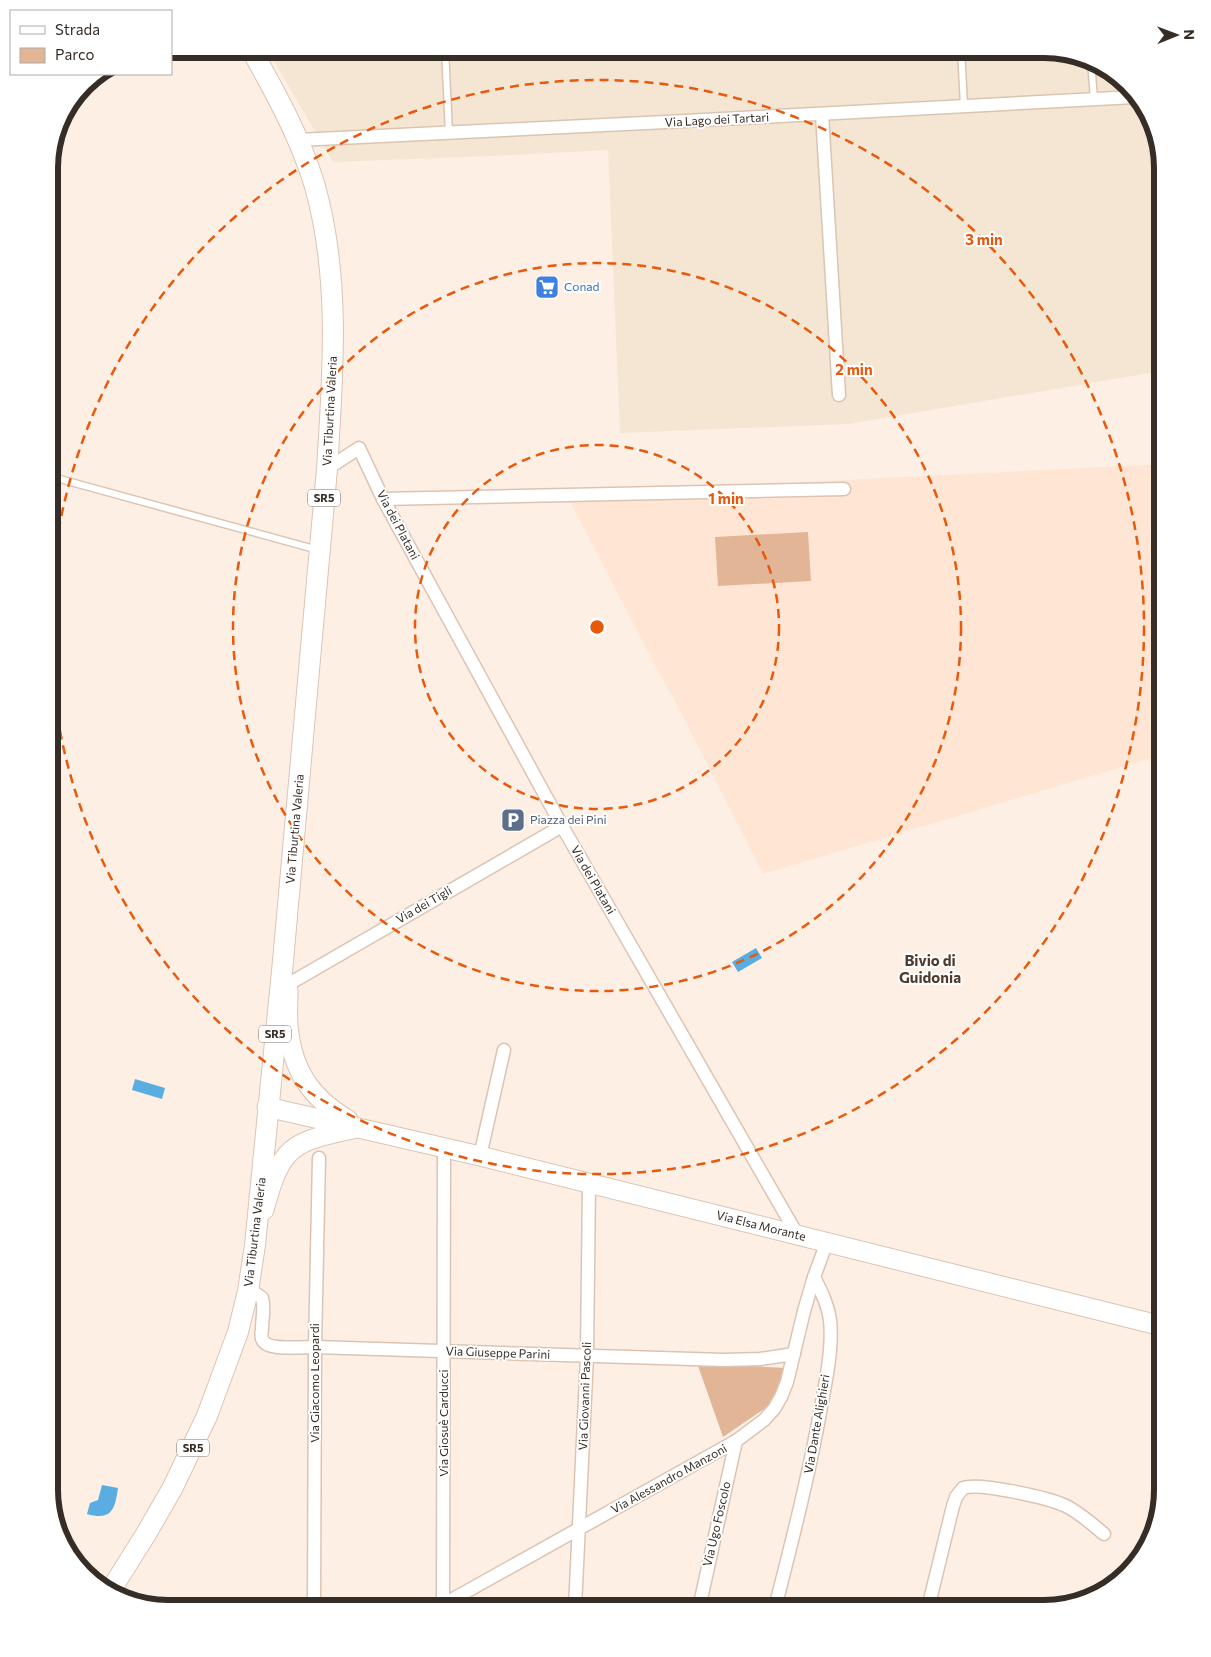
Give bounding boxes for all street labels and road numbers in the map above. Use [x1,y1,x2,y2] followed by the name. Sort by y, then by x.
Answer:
[664,109,769,129] street label: Via Lago dei Tartari
[319,356,339,466] street label: Via Tiburtina Valeria
[375,487,423,562] street label: Via dei Platani
[308,489,340,506] road number: SR5
[282,773,306,884] street label: Via Tiburtina Valeria
[569,843,619,916] street label: Via dei Platani
[393,883,454,926] street label: Via dei Tigli
[259,1026,291,1042] road number: SR5
[240,1176,268,1287] street label: Via Tiburtina Valeria
[715,1207,807,1243] street label: Via Elsa Morante
[307,1323,321,1443] street label: Via Giacomo Leopardi
[575,1341,593,1451] street label: Via Giovanni Pascoli
[445,1343,551,1361] street label: Via Giuseppe Parini
[436,1369,450,1477] street label: Via Giosuè Carducci
[800,1373,832,1474] street label: Via Dante Alighieri
[177,1440,209,1456] road number: SR5
[608,1440,729,1516] street label: Via Alessandro Manzoni
[699,1480,733,1568] street label: Via Ugo Foscolo

